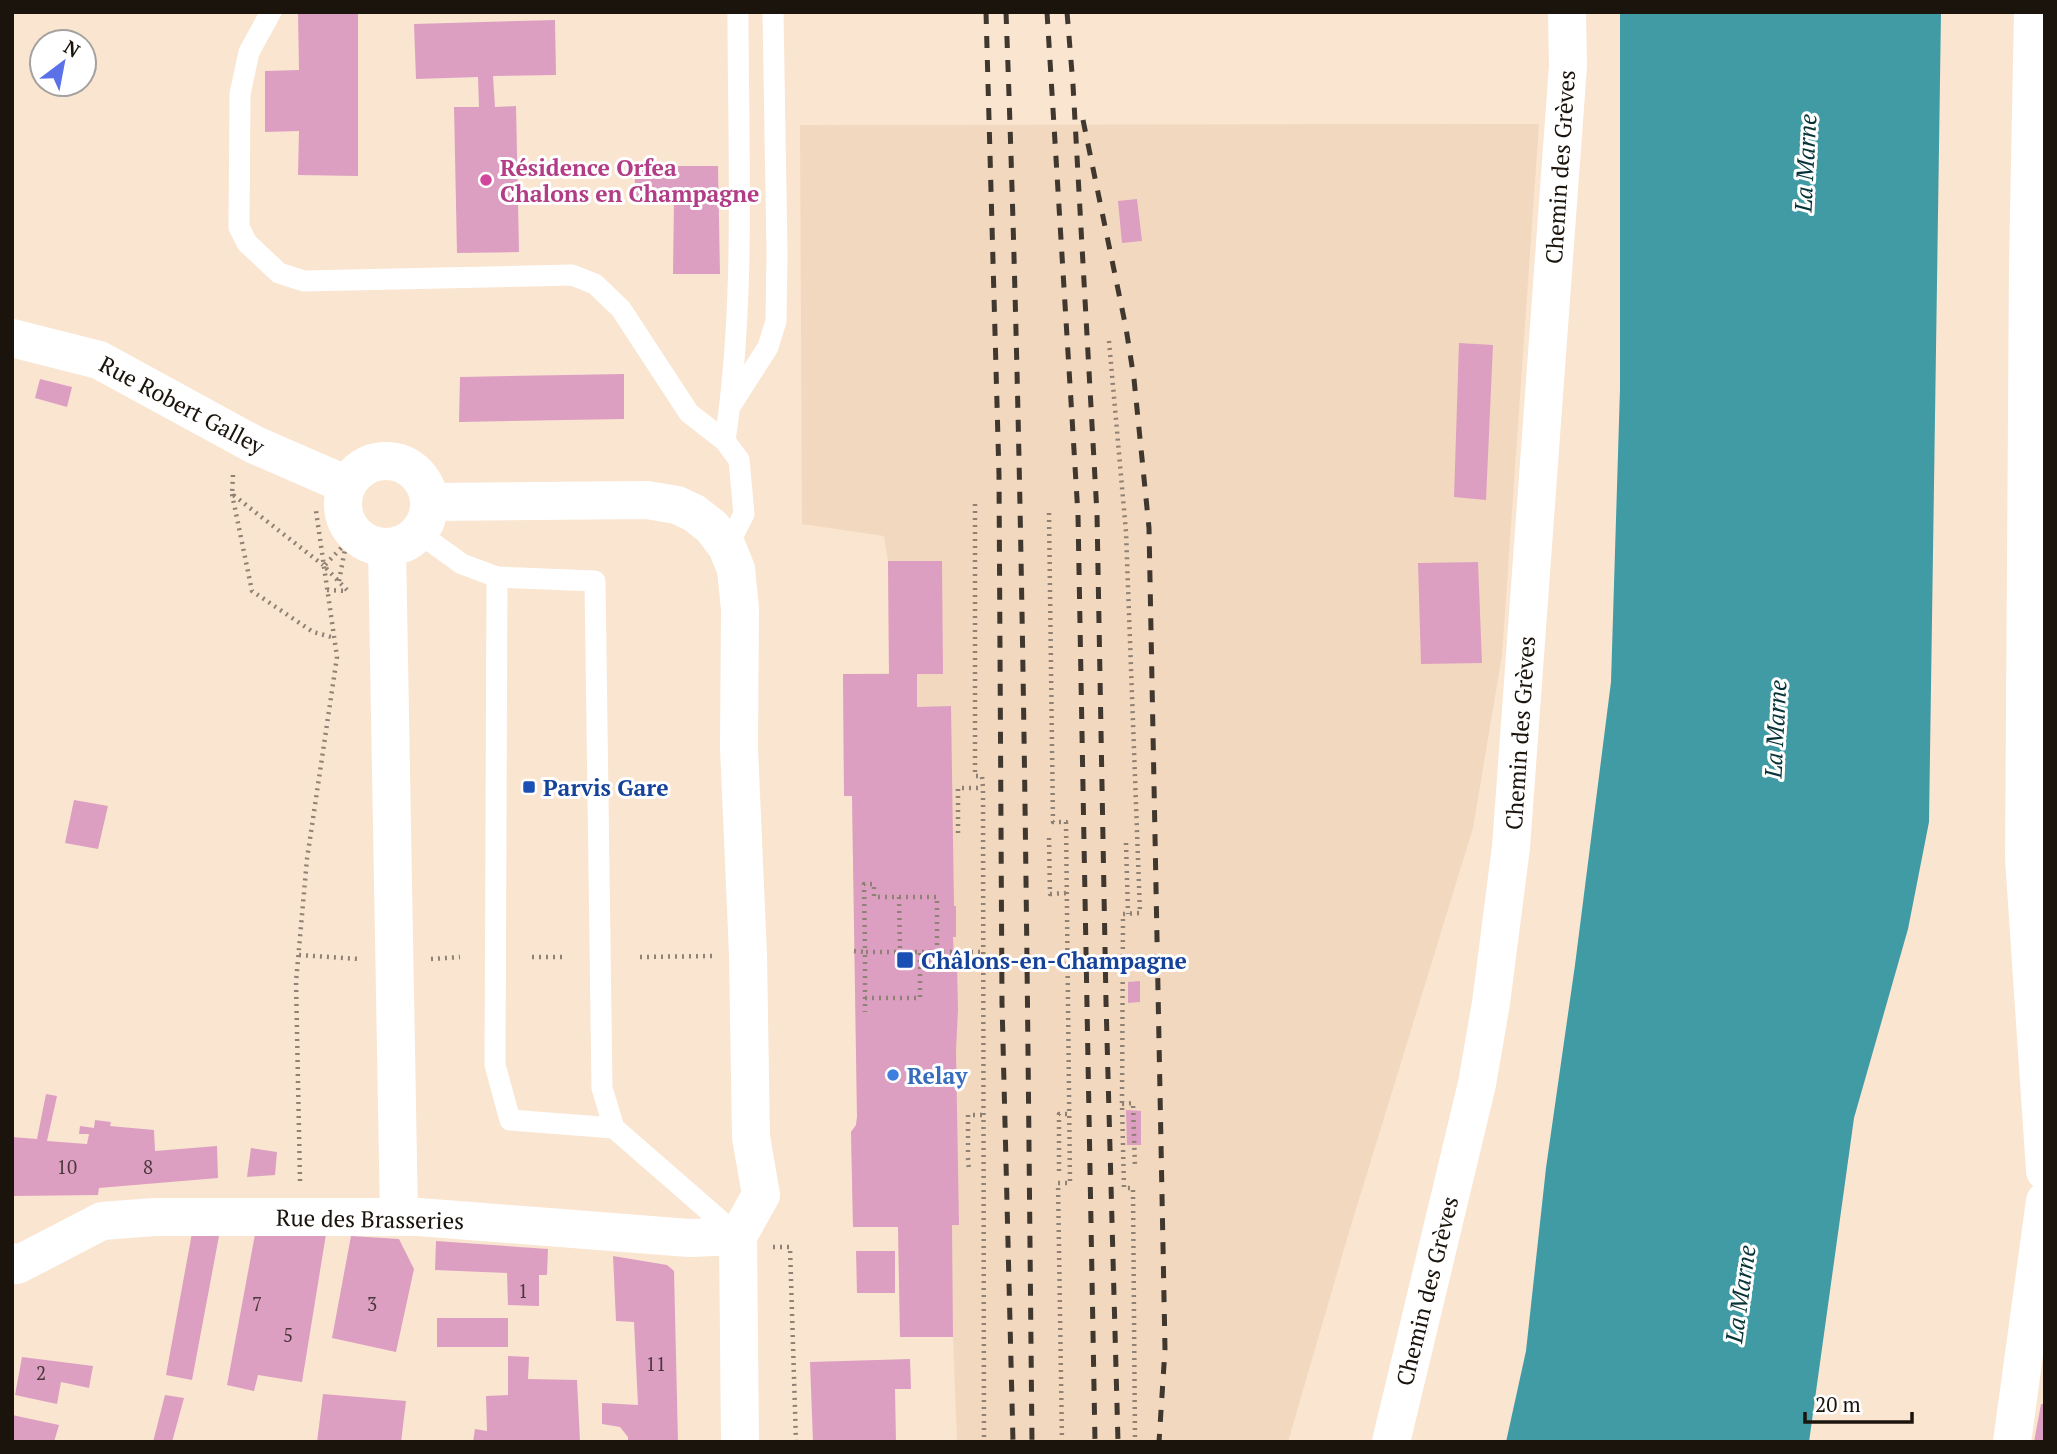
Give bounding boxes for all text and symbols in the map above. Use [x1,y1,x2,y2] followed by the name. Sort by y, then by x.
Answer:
[28,28,98,98] north arrow
[60,34,86,63] text: N
[1538,69,1582,265] street label: Chemin des Grèves
[1786,113,1824,214] water label: La Marne
[500,152,759,209] place label: Résidence Orfea Chalons en Champagne
[478,172,494,188] marker: Résidence Orfea Chalons en Champagne
[94,348,270,462] street label: Rue Robert Galley
[1498,635,1542,831] street label: Chemin des Grèves
[1756,679,1794,780] water label: La Marne
[543,772,669,803] place label: Parvis Gare
[521,779,537,795] marker: Parvis Gare
[921,945,1187,976] place label: Châlons-en-Champagne
[895,950,915,970] marker: Châlons-en-Champagne
[907,1060,968,1091] place label: Relay
[885,1067,901,1083] marker: Relay
[57,1154,77,1179] house number: 10
[143,1154,153,1179] house number: 8
[1388,1193,1466,1389] street label: Chemin des Grèves
[276,1202,464,1236] street label: Rue des Brasseries
[1717,1243,1763,1346] water label: La Marne
[518,1278,528,1303] house number: 1
[252,1291,262,1316] house number: 7
[367,1291,377,1316] house number: 3
[283,1322,293,1347] house number: 5
[646,1351,666,1376] house number: 11
[36,1360,46,1385] house number: 2
[1805,1380,1912,1424] scale bar
[1815,1390,1861,1418] text: 20 m

